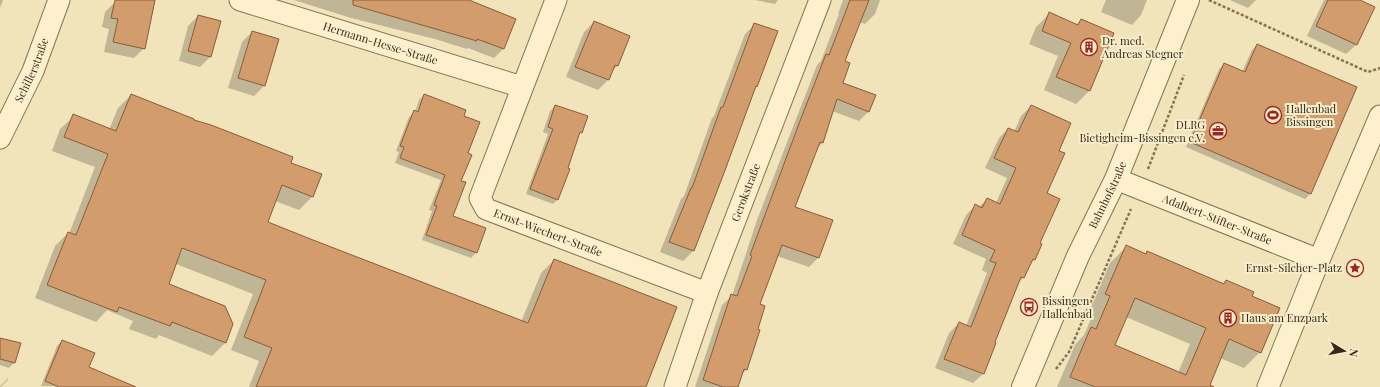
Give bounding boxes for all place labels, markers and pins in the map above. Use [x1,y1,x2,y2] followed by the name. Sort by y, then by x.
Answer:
[1101,33,1184,61] place label: Dr. med. Andreas Stegner
[1079,37,1099,57] building icon: Dr. med. Andreas Stegner
[1286,101,1337,129] place label: Hallenbad Bissingen
[1263,105,1283,125] sports icon: Hallenbad Bissingen
[1080,117,1205,145] place label: DLRG Bietigheim-Bissingen e.V.
[1208,121,1228,141] office icon: DLRG Bietigheim-Bissingen e.V.
[1345,258,1365,278] place icon: Ernst-Silcher-Platz
[1246,260,1342,275] place label: Ernst-Silcher-Platz
[1042,293,1093,321] place label: Bissingen Hallenbad
[1019,297,1039,317] bus stop icon: Bissingen Hallenbad
[1218,308,1238,328] building icon: Haus am Enzpark
[1241,310,1328,325] place label: Haus am Enzpark

